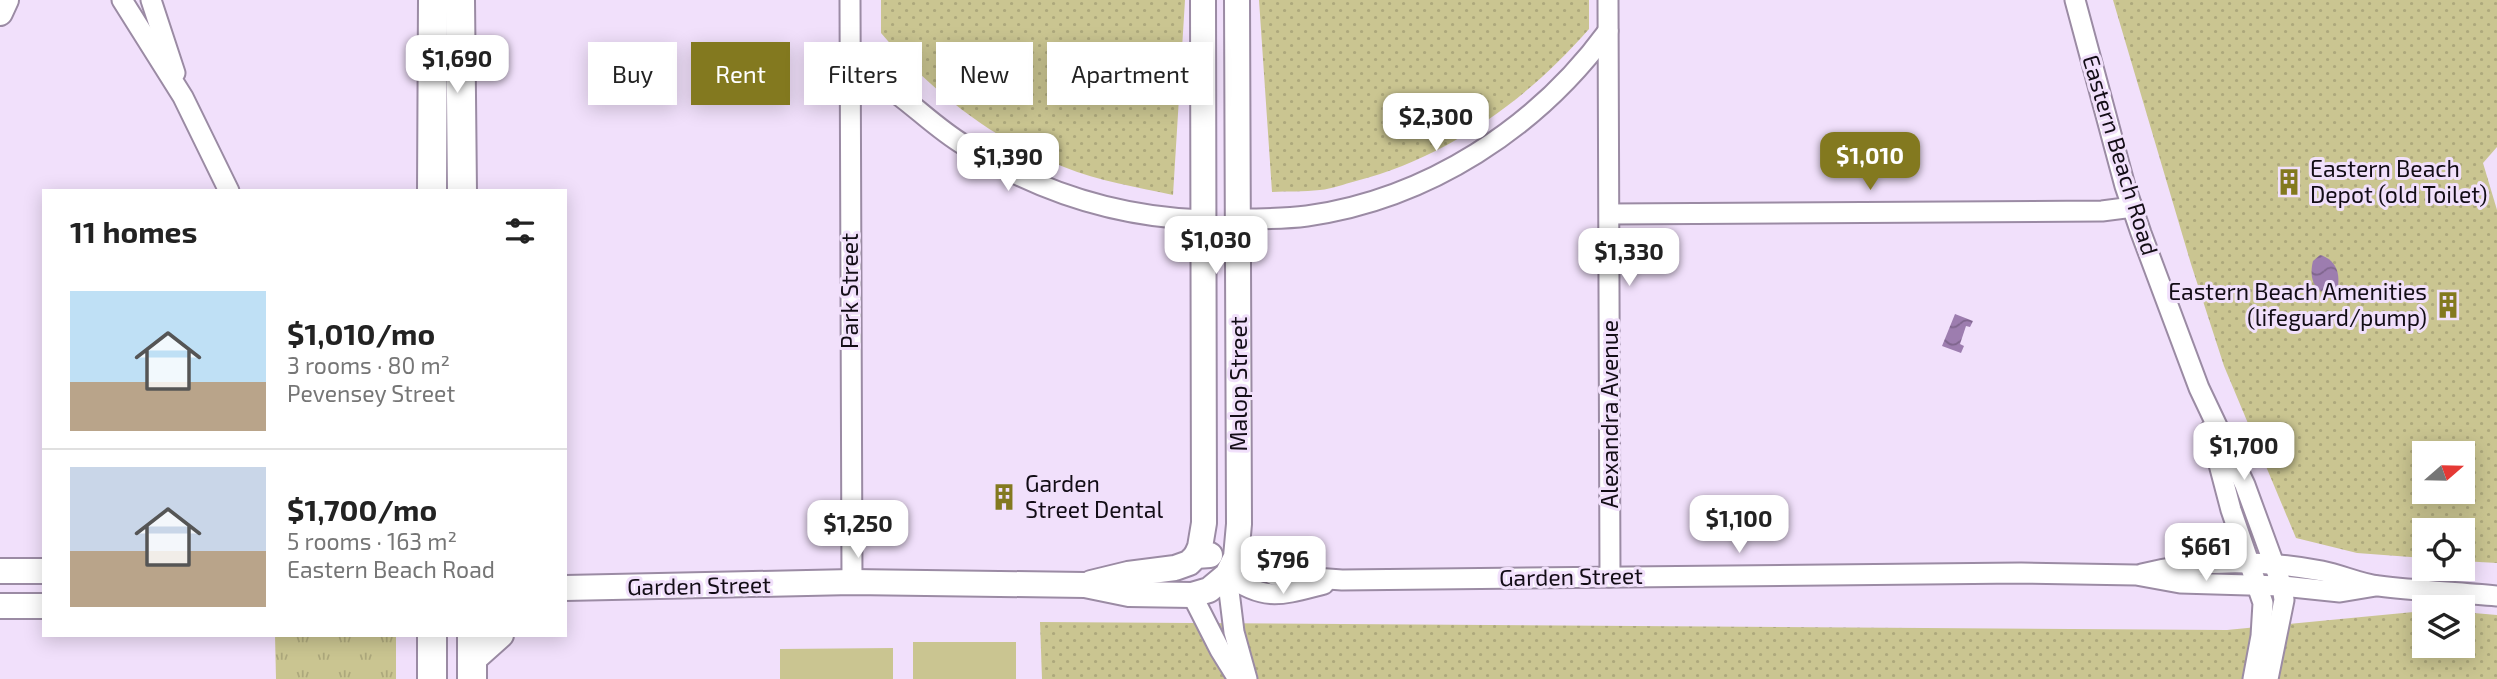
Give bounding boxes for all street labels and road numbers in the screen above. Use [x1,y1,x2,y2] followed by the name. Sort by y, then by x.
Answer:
[2077,51,2165,258] street label: Eastern Beach Road
[835,233,863,349] street label: Park Street
[1224,316,1252,452] street label: Malop Street
[1595,320,1623,508] street label: Alexandra Avenue
[1499,561,1643,591] street label: Garden Street
[627,570,771,600] street label: Garden Street

